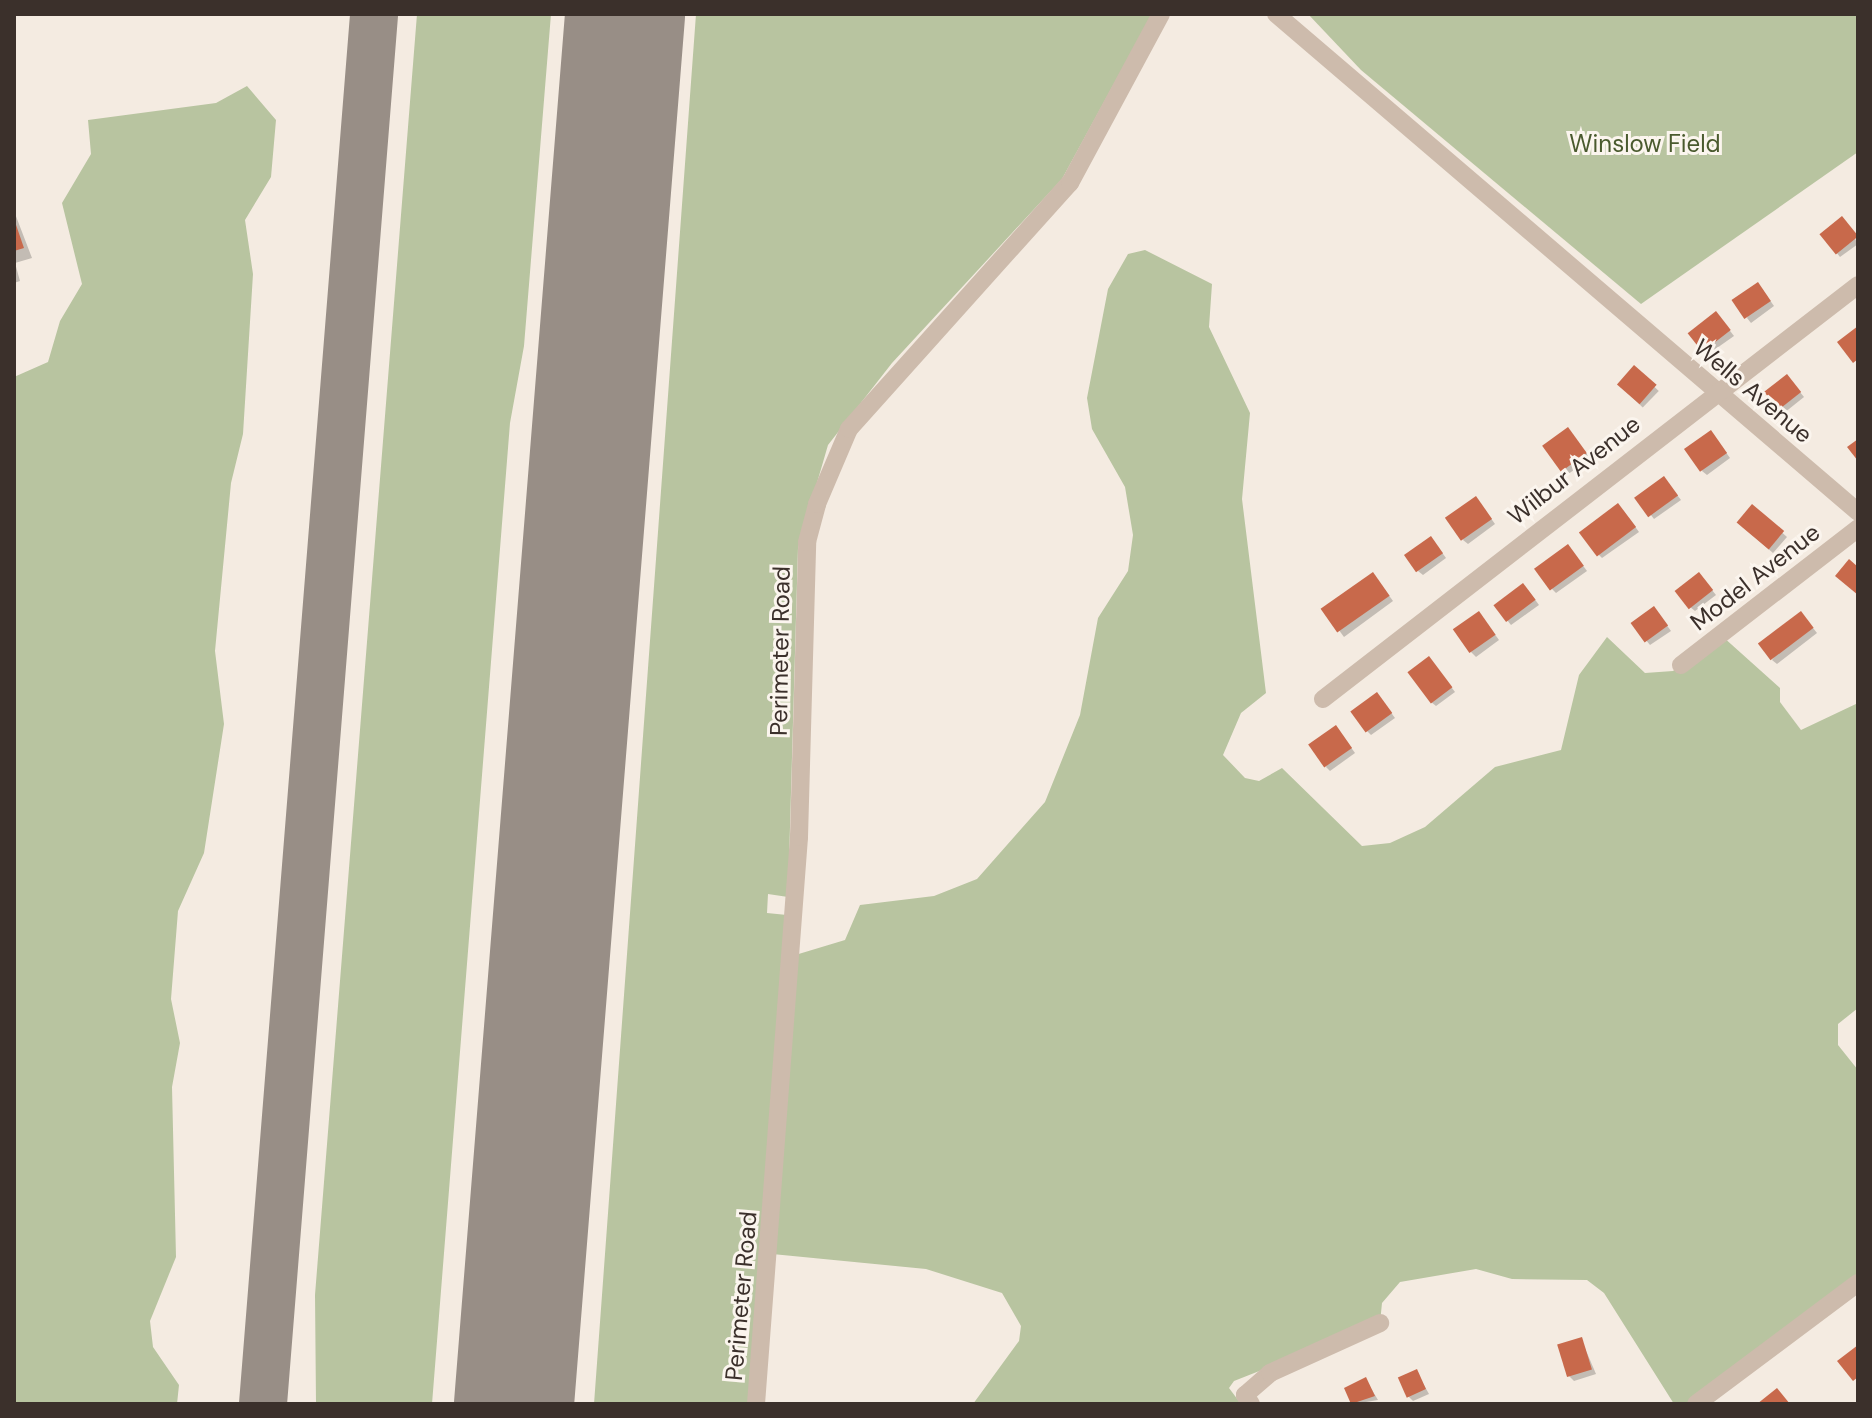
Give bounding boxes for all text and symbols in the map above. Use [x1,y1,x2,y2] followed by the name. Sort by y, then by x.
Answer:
[1569,130,1721,158] park label: Winslow Field
[1688,333,1818,449] street label: Wells Avenue
[1502,409,1646,531] street label: Wilbur Avenue
[1685,518,1825,636] street label: Model Avenue
[764,566,796,736] street label: Perimeter Road
[719,1210,763,1382] street label: Perimeter Road

